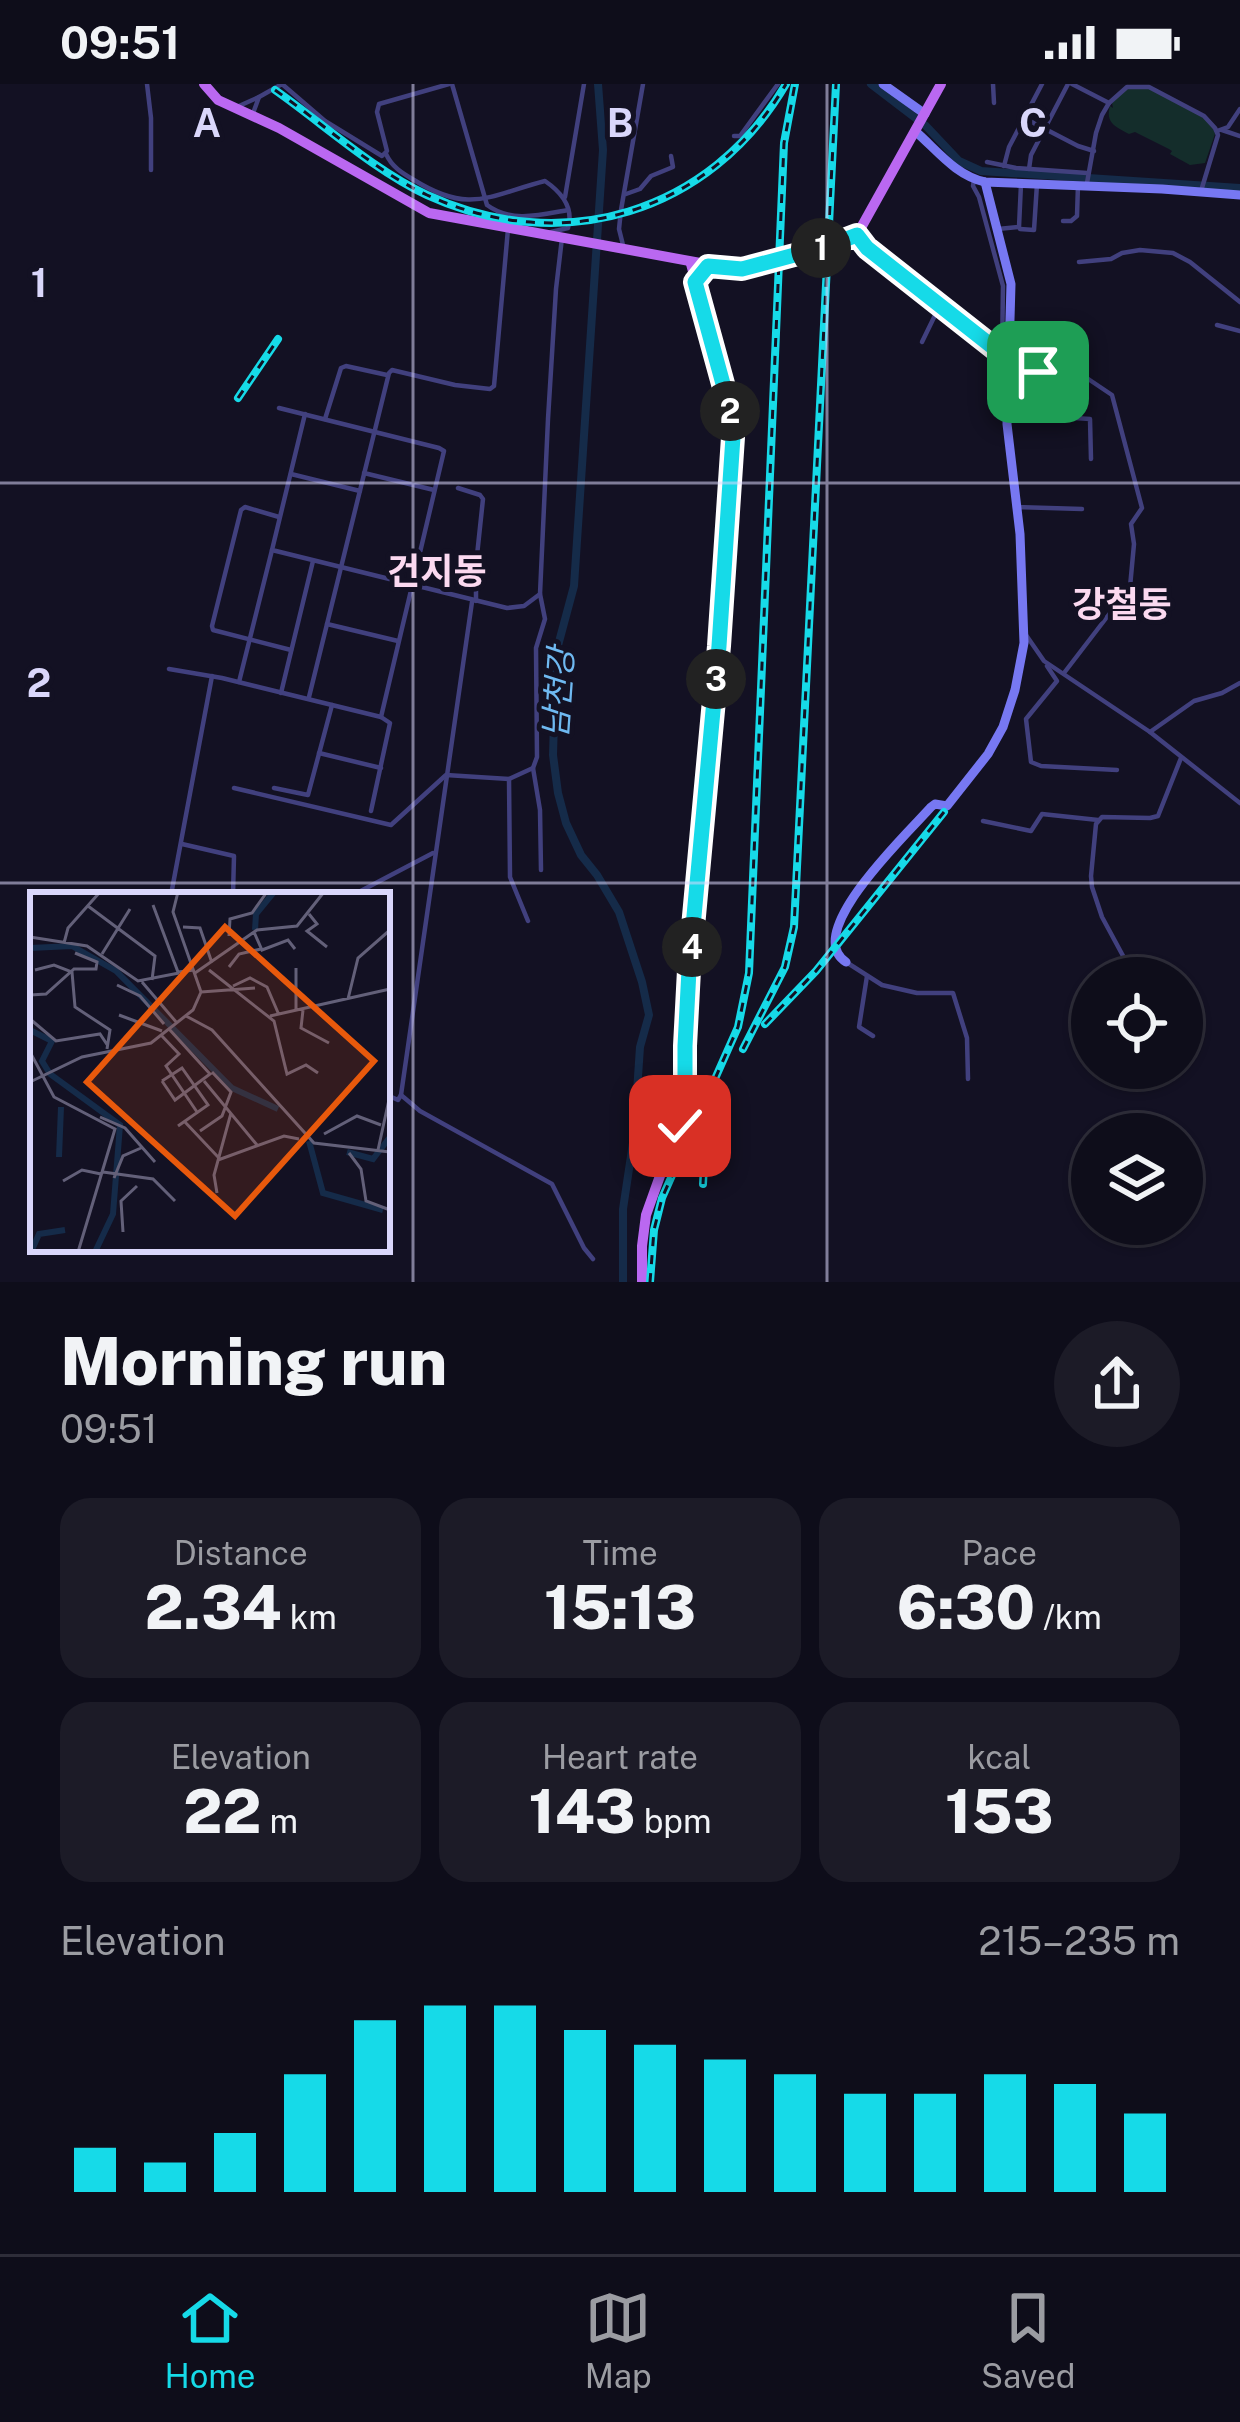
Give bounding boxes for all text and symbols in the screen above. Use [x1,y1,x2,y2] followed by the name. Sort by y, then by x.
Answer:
[60,16,180,69] text: 09:51
[193,100,221,146] text: A
[607,100,633,146] text: B
[1019,100,1047,146] text: C
[791,218,851,278] pin: 1
[814,229,828,267] text: 1
[31,260,47,306] text: 1
[987,321,1089,423] pin
[1005,339,1071,405] icon: arrive
[700,381,760,441] pin: 2
[720,392,740,430] text: 2
[387,550,487,592] district label: 건지동
[1072,583,1172,625] district label: 강철동
[536,642,580,740] water label: 남천강
[686,649,746,709] pin: 3
[27,660,51,706] text: 2
[705,660,727,698] text: 3
[30,892,390,1252] inset map
[662,917,722,977] pin: 4
[681,928,703,966] text: 4
[1071,957,1203,1245] map controls
[1071,957,1203,1089] button: locate
[629,1075,731,1177] pin
[647,1093,713,1159] icon: check
[1071,1113,1203,1245] button: layers
[1054,1321,1180,1447] button: share
[60,1322,447,1400] text: Morning run
[60,1406,158,1452] text: 09:51
[174,1534,308,1572] text: Distance
[582,1534,658,1572] text: Time
[962,1534,1037,1572] text: Pace
[144,1572,282,1643] text: 2.34
[544,1572,696,1643] text: 15:13
[897,1572,1035,1643] text: 6:30
[282,1598,337,1636] text: km
[1035,1598,1102,1636] text: /km
[171,1738,311,1776] text: Elevation
[542,1738,698,1776] text: Heart rate
[967,1738,1031,1776] text: kcal
[183,1776,262,1847] text: 22
[528,1776,636,1847] text: 143
[945,1776,1054,1847] text: 153
[262,1802,298,1840] text: m
[636,1802,712,1840] text: bpm
[60,1918,226,1964] text: Elevation
[978,1918,1180,1964] text: 215–235 m
[165,2285,256,2395] tab: Home
[585,2285,652,2395] tab: Map
[981,2285,1075,2395] tab: Saved

